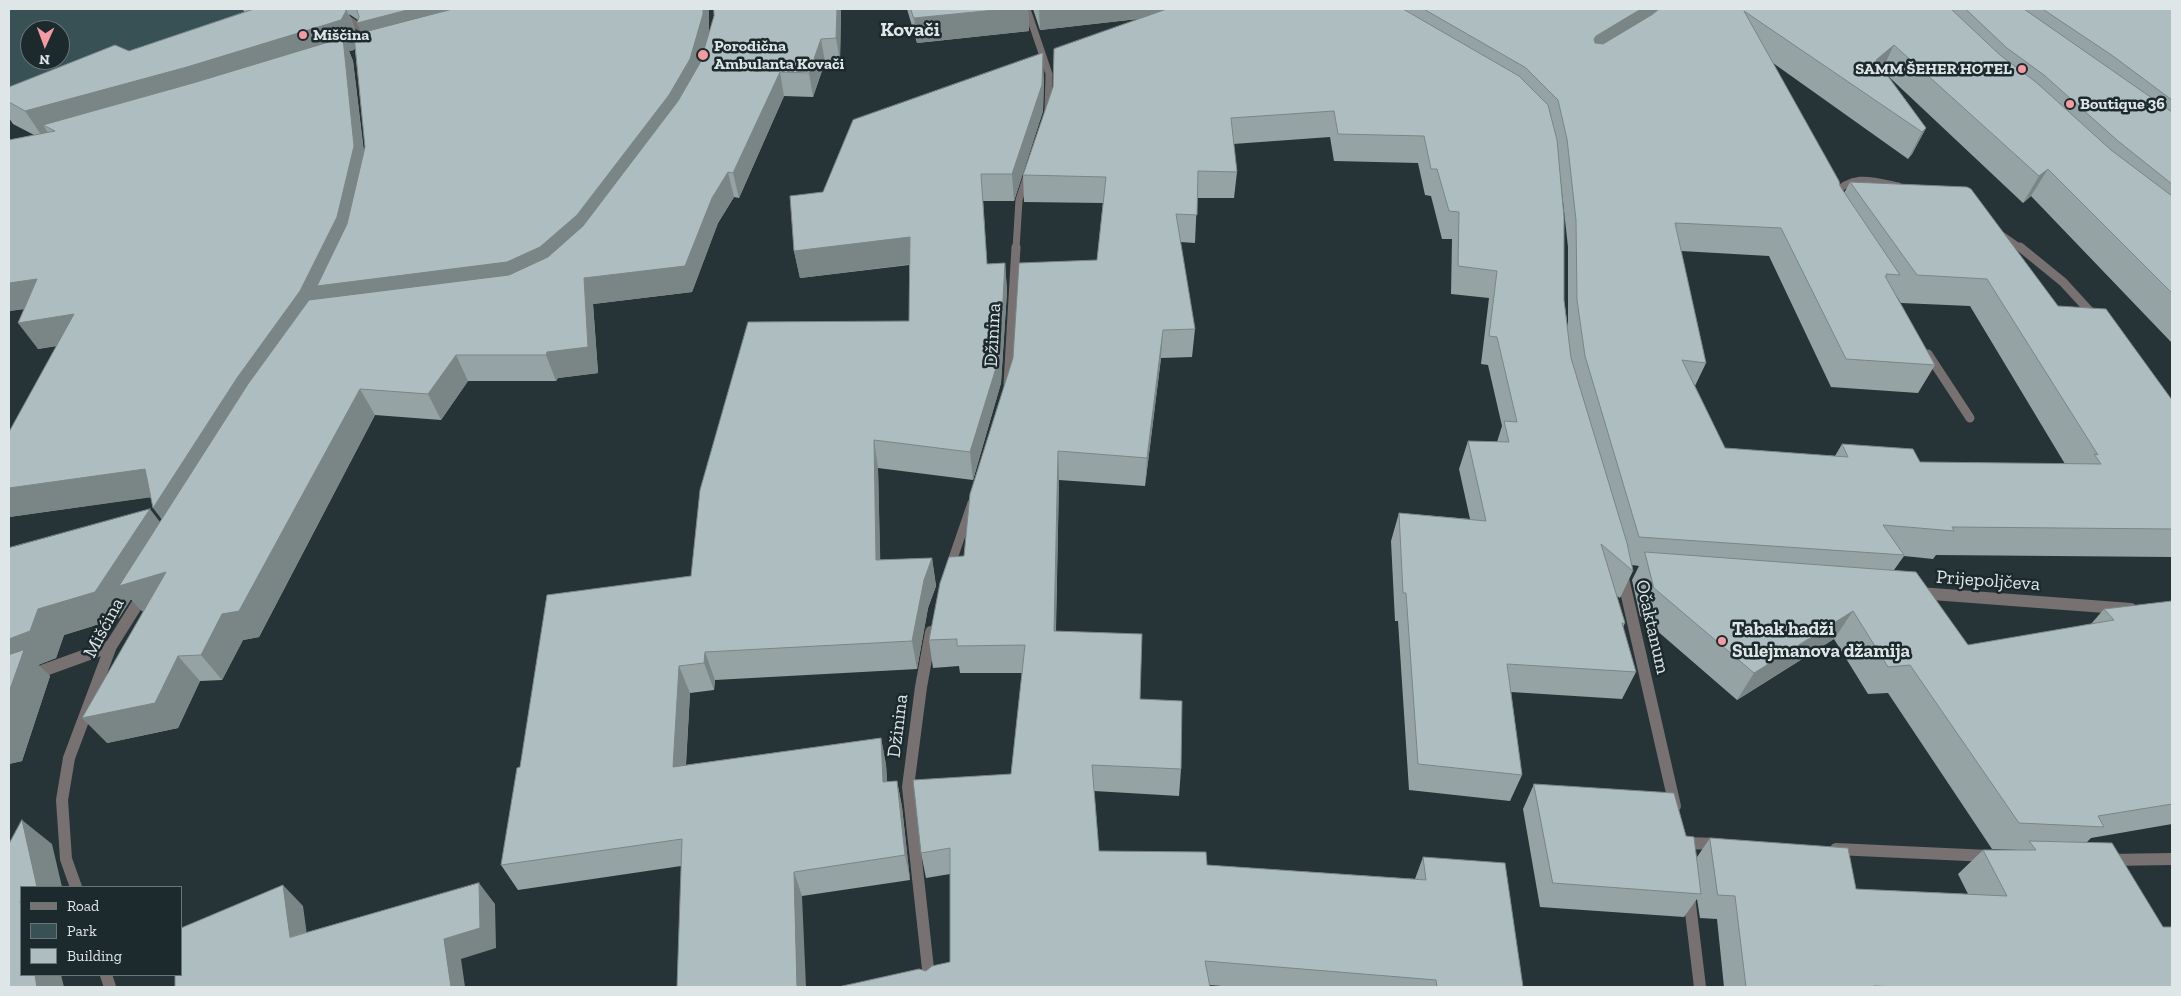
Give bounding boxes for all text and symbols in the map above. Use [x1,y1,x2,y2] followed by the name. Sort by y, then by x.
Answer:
[880,18,940,42] district label: Kovači
[20,20,70,70] north arrow
[313,25,369,45] place label: Miščina
[297,29,309,41] marker: Miščina
[714,36,844,74] place label: Porodična Ambulanta Kovači
[696,48,710,62] marker: Porodična Ambulanta Kovači
[39,51,50,68] text: N
[1855,59,2012,79] place label: SAMM ŠEHER HOTEL
[2016,63,2028,75] marker: SAMM ŠEHER HOTEL
[2080,94,2165,114] place label: Boutique 36
[2064,98,2076,110] marker: Boutique 36
[980,303,1006,367] street label: Džinina
[1935,566,2041,596] street label: Prijepoljčeva
[1630,578,1674,676] street label: Očaktanum
[79,594,129,662] street label: Mišćina
[1732,619,1910,663] place label: Tabak hadži Sulejmanova džamija
[1716,635,1728,647] marker: Tabak hadži Sulejmanova džamija
[883,693,913,759] street label: Džinina
[20,886,182,976] legend
[67,897,99,915] text: Road
[67,922,97,940] text: Park
[67,947,122,965] text: Building

